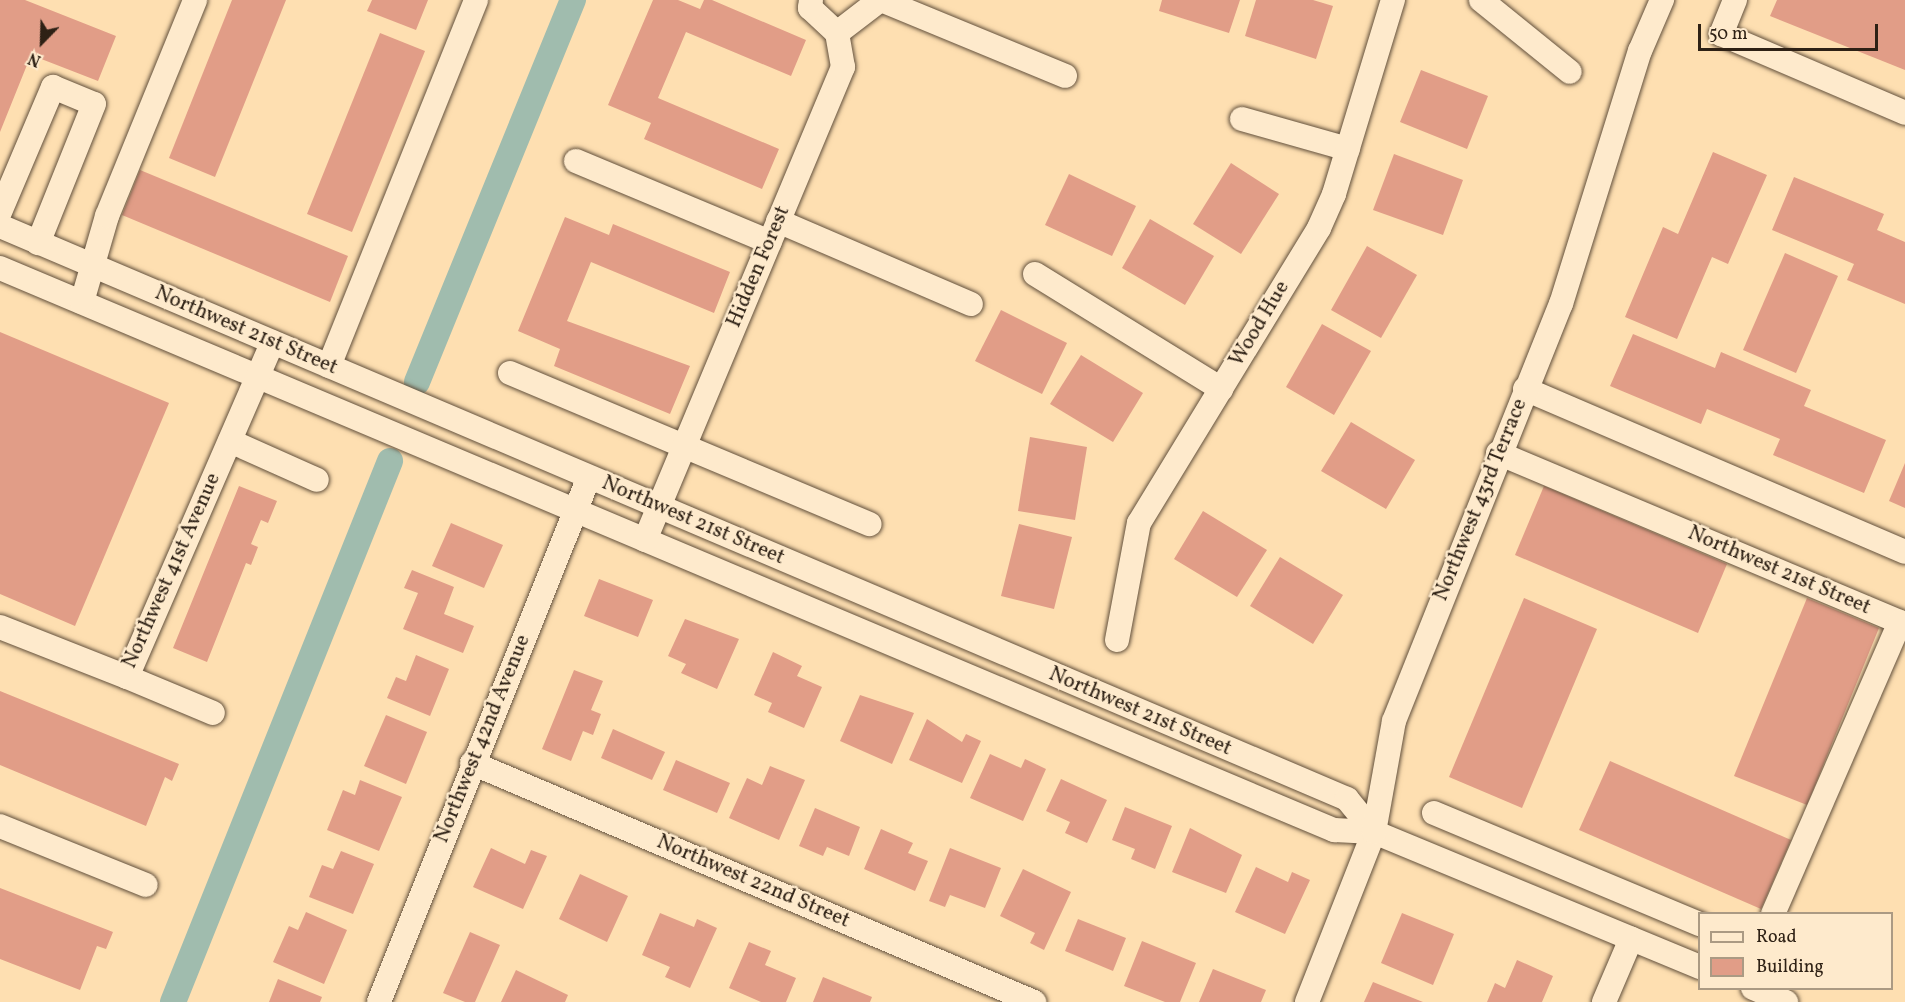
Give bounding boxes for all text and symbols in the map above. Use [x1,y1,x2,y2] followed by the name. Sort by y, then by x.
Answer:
[12,12,72,72] north arrow
[1701,12,1881,50] scale bar
[1709,22,1748,47] text: 50 m
[25,46,45,71] text: N
[722,202,796,332] street label: Hidden Forest
[1225,277,1295,371] street label: Wood Hue
[151,281,341,381] street label: Northwest 21st Street
[1429,395,1533,605] street label: Northwest 43rd Terrace
[118,469,226,673] street label: Northwest 41st Avenue
[598,471,788,571] street label: Northwest 21st Street
[1684,521,1874,621] street label: Northwest 21st Street
[430,631,536,847] street label: Northwest 42nd Avenue
[1045,662,1235,762] street label: Northwest 21st Street
[653,830,853,934] street label: Northwest 22nd Street
[1698,912,1893,990] legend
[1756,925,1797,950] text: Road
[1756,955,1824,980] text: Building

